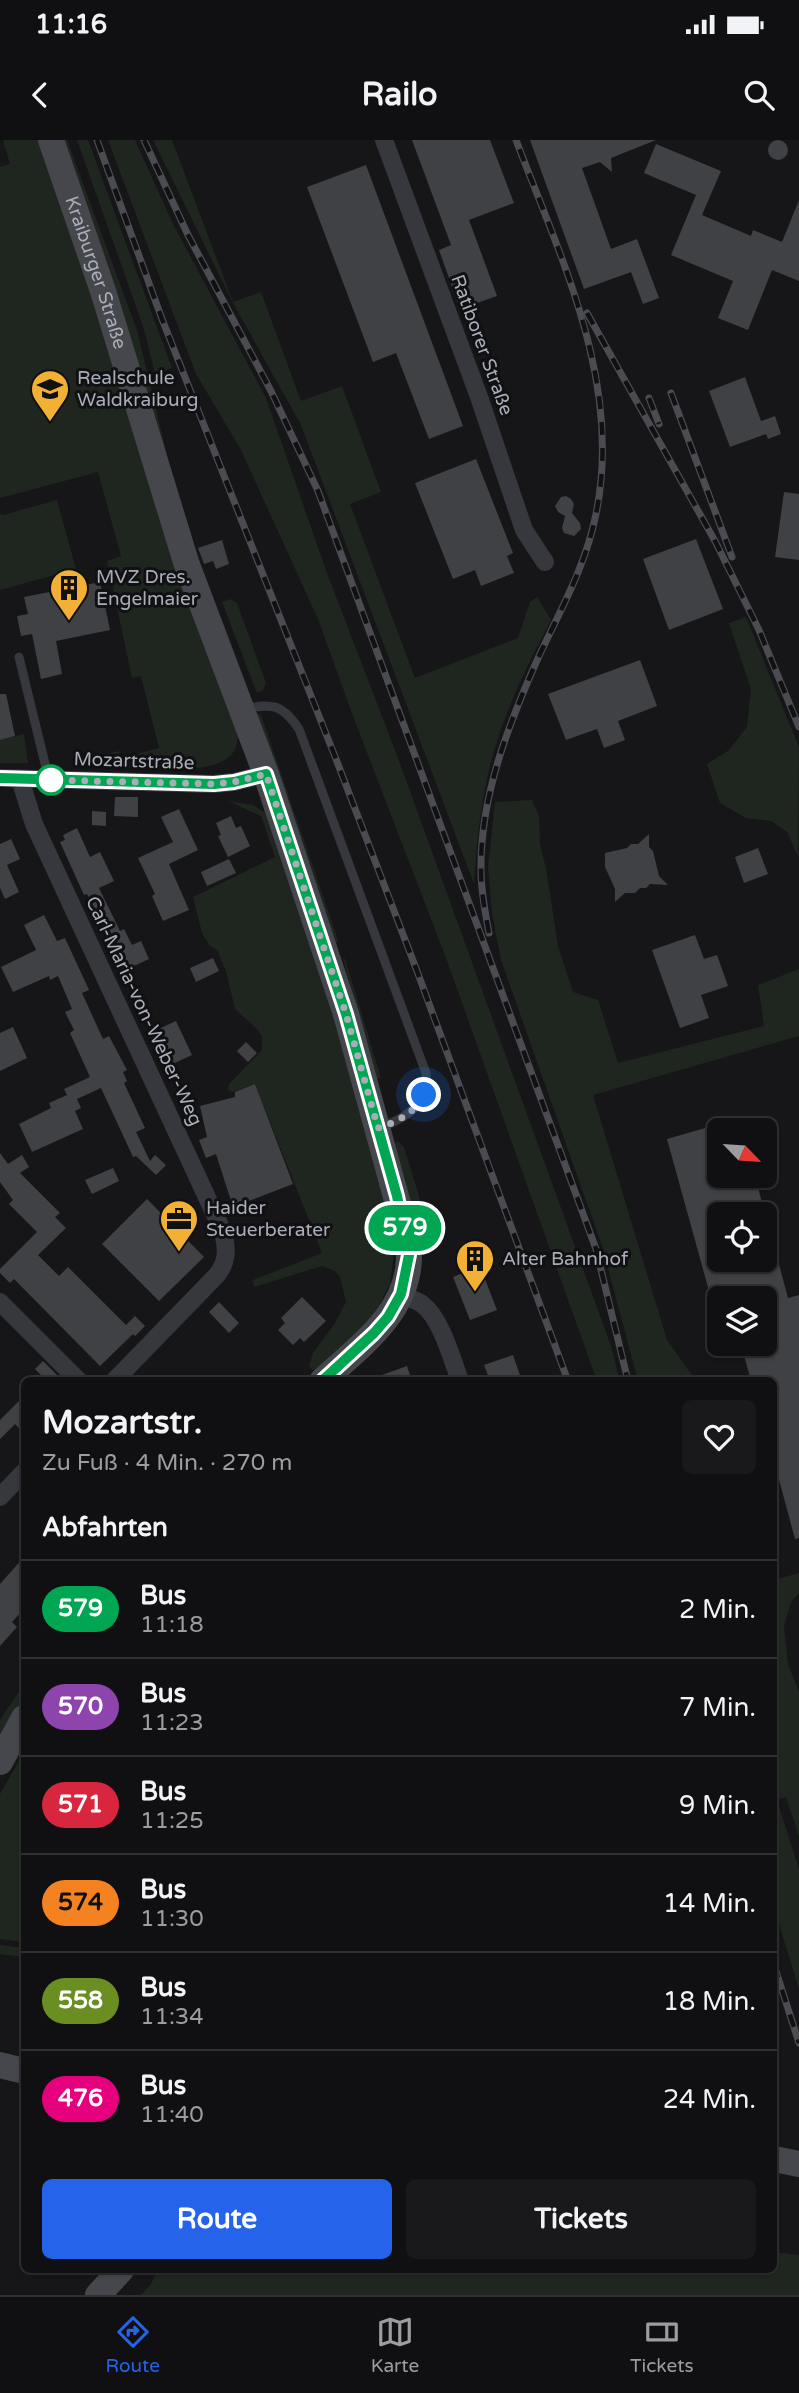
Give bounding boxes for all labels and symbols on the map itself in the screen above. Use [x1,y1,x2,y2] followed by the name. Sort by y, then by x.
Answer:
[60,193,131,352] street label: Kraiburger Straße
[446,272,518,418] street label: Ratiborer Straße
[77,367,198,411] place label: Realschule Waldkraiburg
[29,368,71,423] school or university icon: Realschule Waldkraiburg
[96,566,199,610] place label: MVZ Dres. Engelmaier
[48,567,90,622] building icon: MVZ Dres. Engelmaier
[73,748,195,774] street label: Mozartstraße
[36,765,66,795] unlabelled marker
[81,893,207,1129] street label: Carl-Maria-von-Weber-Weg
[406,1077,441,1112] your location
[707,1118,777,1188] north arrow
[206,1197,331,1241] place label: Haider Steuerberater
[158,1198,200,1253] office icon: Haider Steuerberater
[365,1205,445,1251] line badge: 579
[454,1238,496,1293] building icon: Alter Bahnhof
[502,1248,629,1270] place label: Alter Bahnhof

